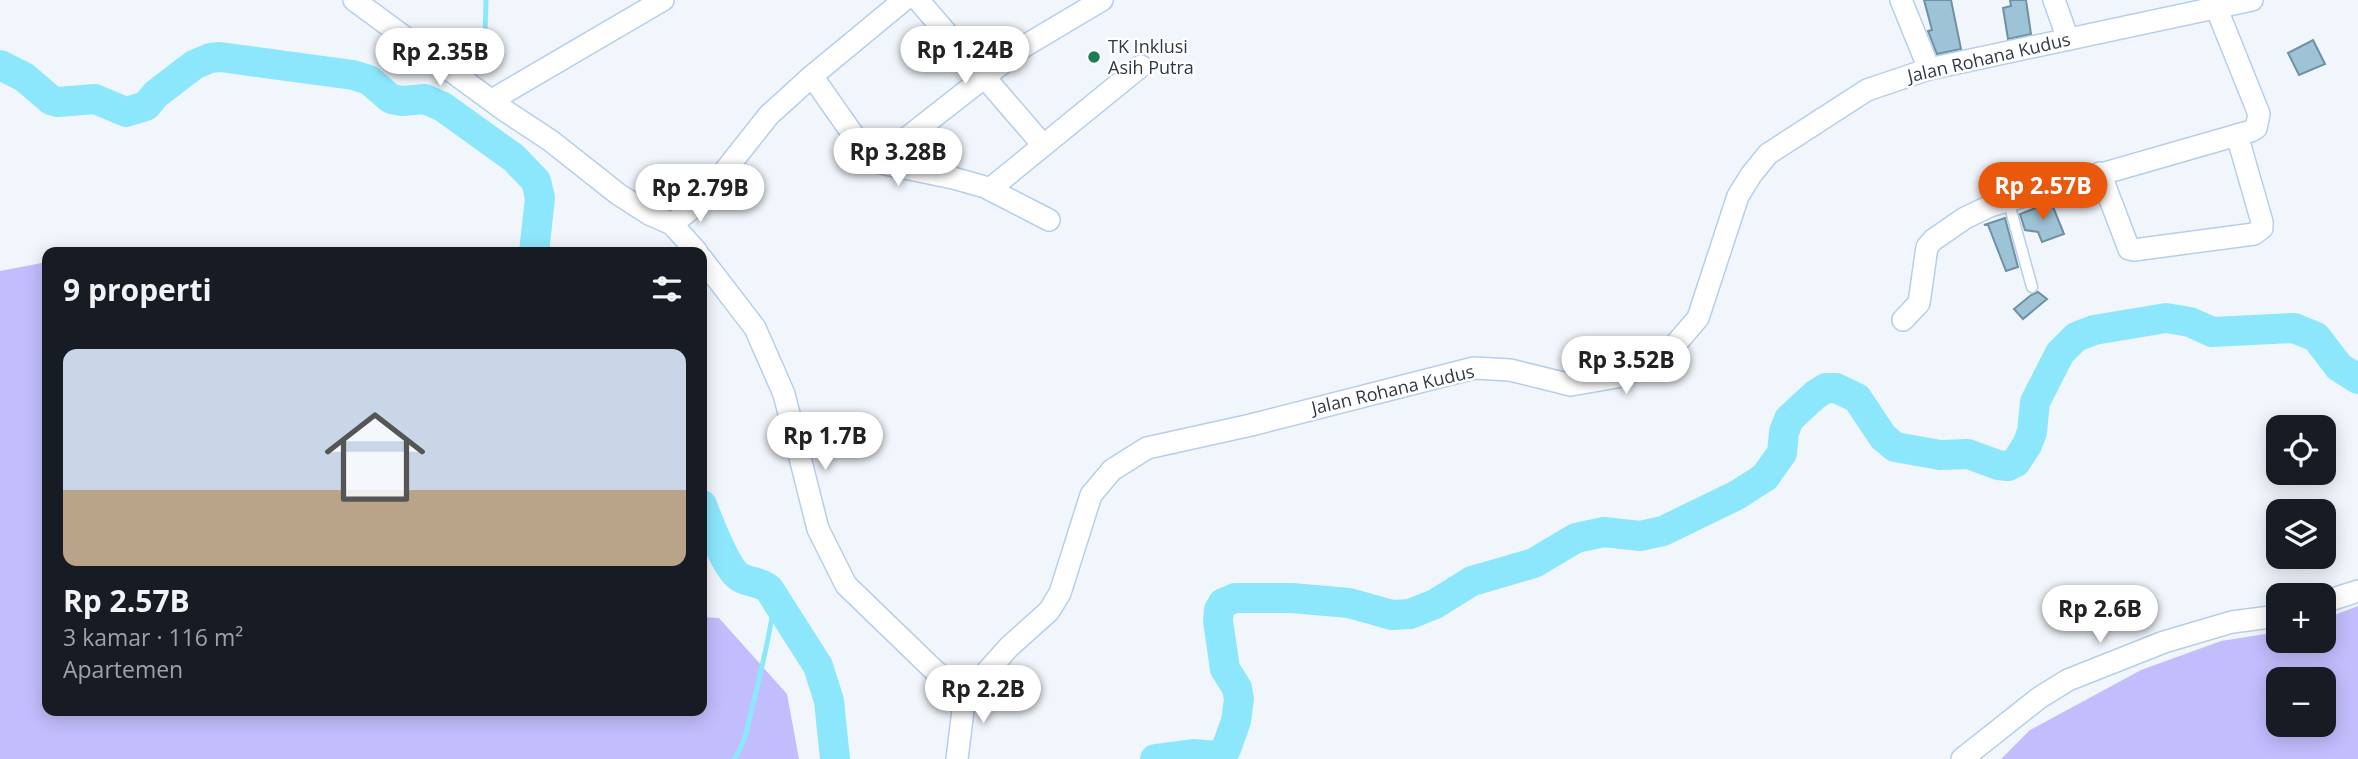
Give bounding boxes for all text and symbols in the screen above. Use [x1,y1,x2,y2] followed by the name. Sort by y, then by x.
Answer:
[893,27,1037,86] pin: Rp 1.24B
[1903,27,2073,88] street label: Jalan Rohana Kudus
[368,28,512,88] pin: Rp 2.35B
[916,33,1014,65] text: Rp 1.24B
[1108,34,1194,79] place label: TK Inklusi Asih Putra
[391,35,489,67] text: Rp 2.35B
[1086,49,1102,65] marker: TK Inklusi Asih Putra
[826,128,970,188] pin: Rp 3.28B
[849,135,947,167] text: Rp 3.28B
[1971,162,2115,222] pin: Rp 2.57B
[628,164,772,224] pin: Rp 2.79B
[1994,169,2092,201] text: Rp 2.57B
[651,171,749,203] text: Rp 2.79B
[63,269,212,310] text: 9 properti
[648,270,686,308] icon: filters
[1554,336,1698,396] pin: Rp 3.52B
[1577,343,1675,375] text: Rp 3.52B
[1307,359,1477,420] street label: Jalan Rohana Kudus
[312,394,438,520] icon: home
[760,412,890,472] pin: Rp 1.7B
[2266,415,2336,737] map controls
[2266,415,2336,485] button: locate
[783,419,867,451] text: Rp 1.7B
[2266,499,2336,569] button: layers
[63,580,190,621] text: Rp 2.57B
[2266,583,2336,653] button: +
[2035,586,2165,645] pin: Rp 2.6B
[2058,592,2142,624] text: Rp 2.6B
[63,621,243,653] text: 3 kamar · 116 m²
[63,653,183,685] text: Apartemen
[918,666,1048,725] pin: Rp 2.2B
[2266,667,2336,737] button: −
[941,672,1025,704] text: Rp 2.2B

